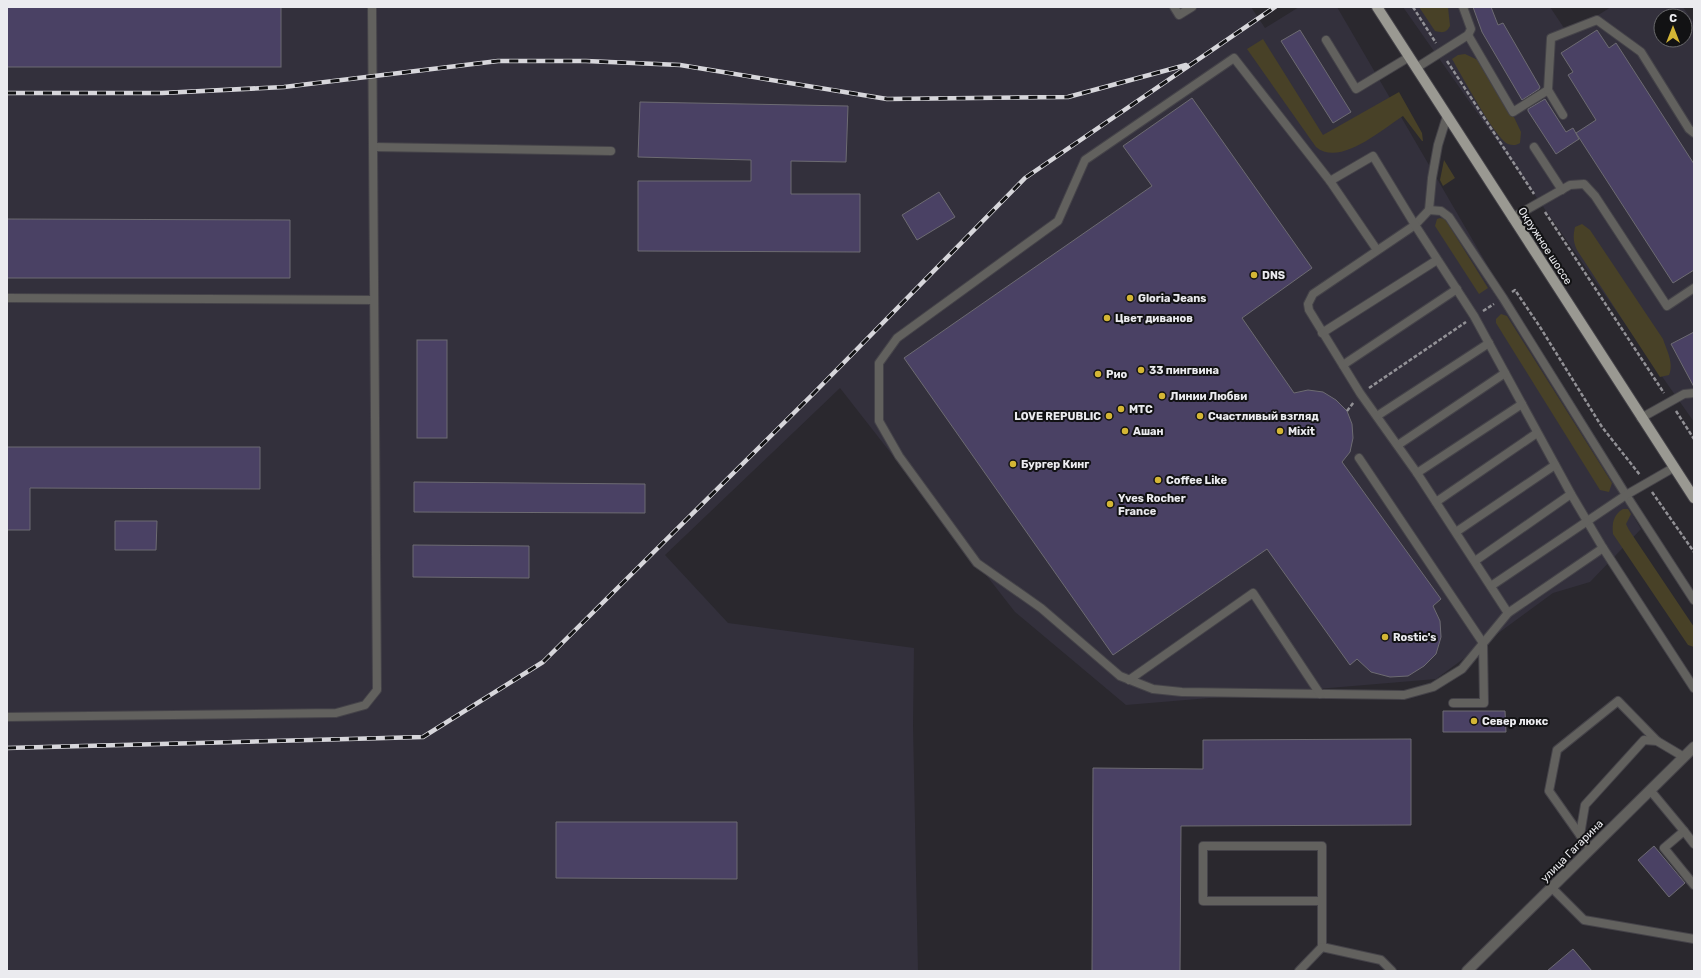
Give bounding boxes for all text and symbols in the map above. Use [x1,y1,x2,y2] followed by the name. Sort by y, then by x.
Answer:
[1653,8,1693,48] north arrow
[1669,12,1677,25] text: С
[1515,205,1575,287] street label: Окружное шоссе
[1262,269,1285,282] place label: DNS
[1249,270,1259,280] marker: DNS
[1138,292,1206,305] place label: Gloria Jeans
[1125,293,1135,303] marker: Gloria Jeans
[1115,312,1193,325] place label: Цвет диванов
[1102,313,1112,323] marker: Цвет диванов
[1149,364,1219,377] place label: 33 пингвина
[1136,365,1146,375] marker: 33 пингвина
[1106,368,1127,381] place label: Рио
[1093,369,1103,379] marker: Рио
[1170,390,1247,403] place label: Линии Любви
[1157,391,1167,401] marker: Линии Любви
[1129,403,1153,416] place label: МТС
[1116,404,1126,414] marker: МТС
[1014,410,1101,423] place label: LOVE REPUBLIC
[1208,410,1319,423] place label: Счастливый взгляд
[1104,411,1114,421] marker: LOVE REPUBLIC
[1195,411,1205,421] marker: Счастливый взгляд
[1133,425,1164,438] place label: Ашан
[1288,425,1315,438] place label: Mixit
[1120,426,1130,436] marker: Ашан
[1275,426,1285,436] marker: Mixit
[1021,458,1089,471] place label: Бургер Кинг
[1008,459,1018,469] marker: Бургер Кинг
[1166,474,1227,487] place label: Coffee Like
[1153,475,1163,485] marker: Coffee Like
[1118,492,1186,518] place label: Yves Rocher France
[1105,499,1115,509] marker: Yves Rocher France
[1393,631,1436,644] place label: Rostic's
[1380,632,1390,642] marker: Rostic's
[1482,715,1549,728] place label: Север люкс
[1469,716,1479,726] marker: Север люкс
[1538,817,1606,885] street label: улица Гагарина

